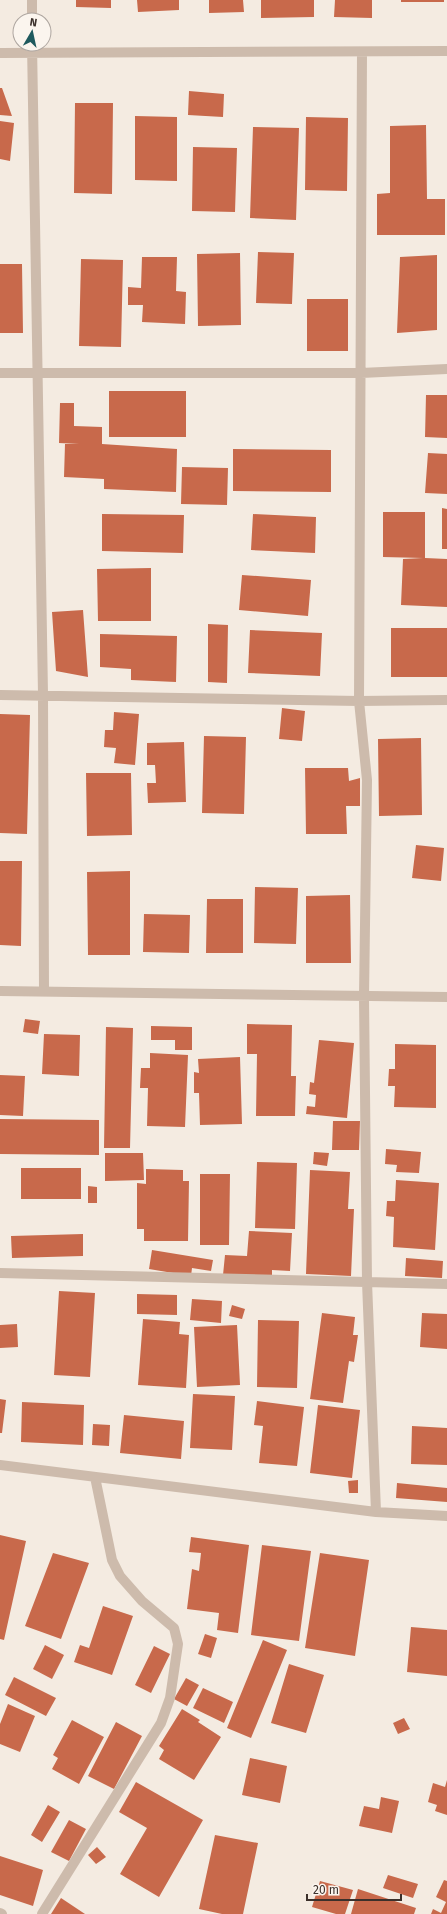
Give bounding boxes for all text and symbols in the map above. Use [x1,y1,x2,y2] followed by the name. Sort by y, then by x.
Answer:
[12,12,52,52] north arrow
[29,16,38,30] text: N
[307,1876,401,1902] scale bar
[313,1883,339,1897] text: 20 m

